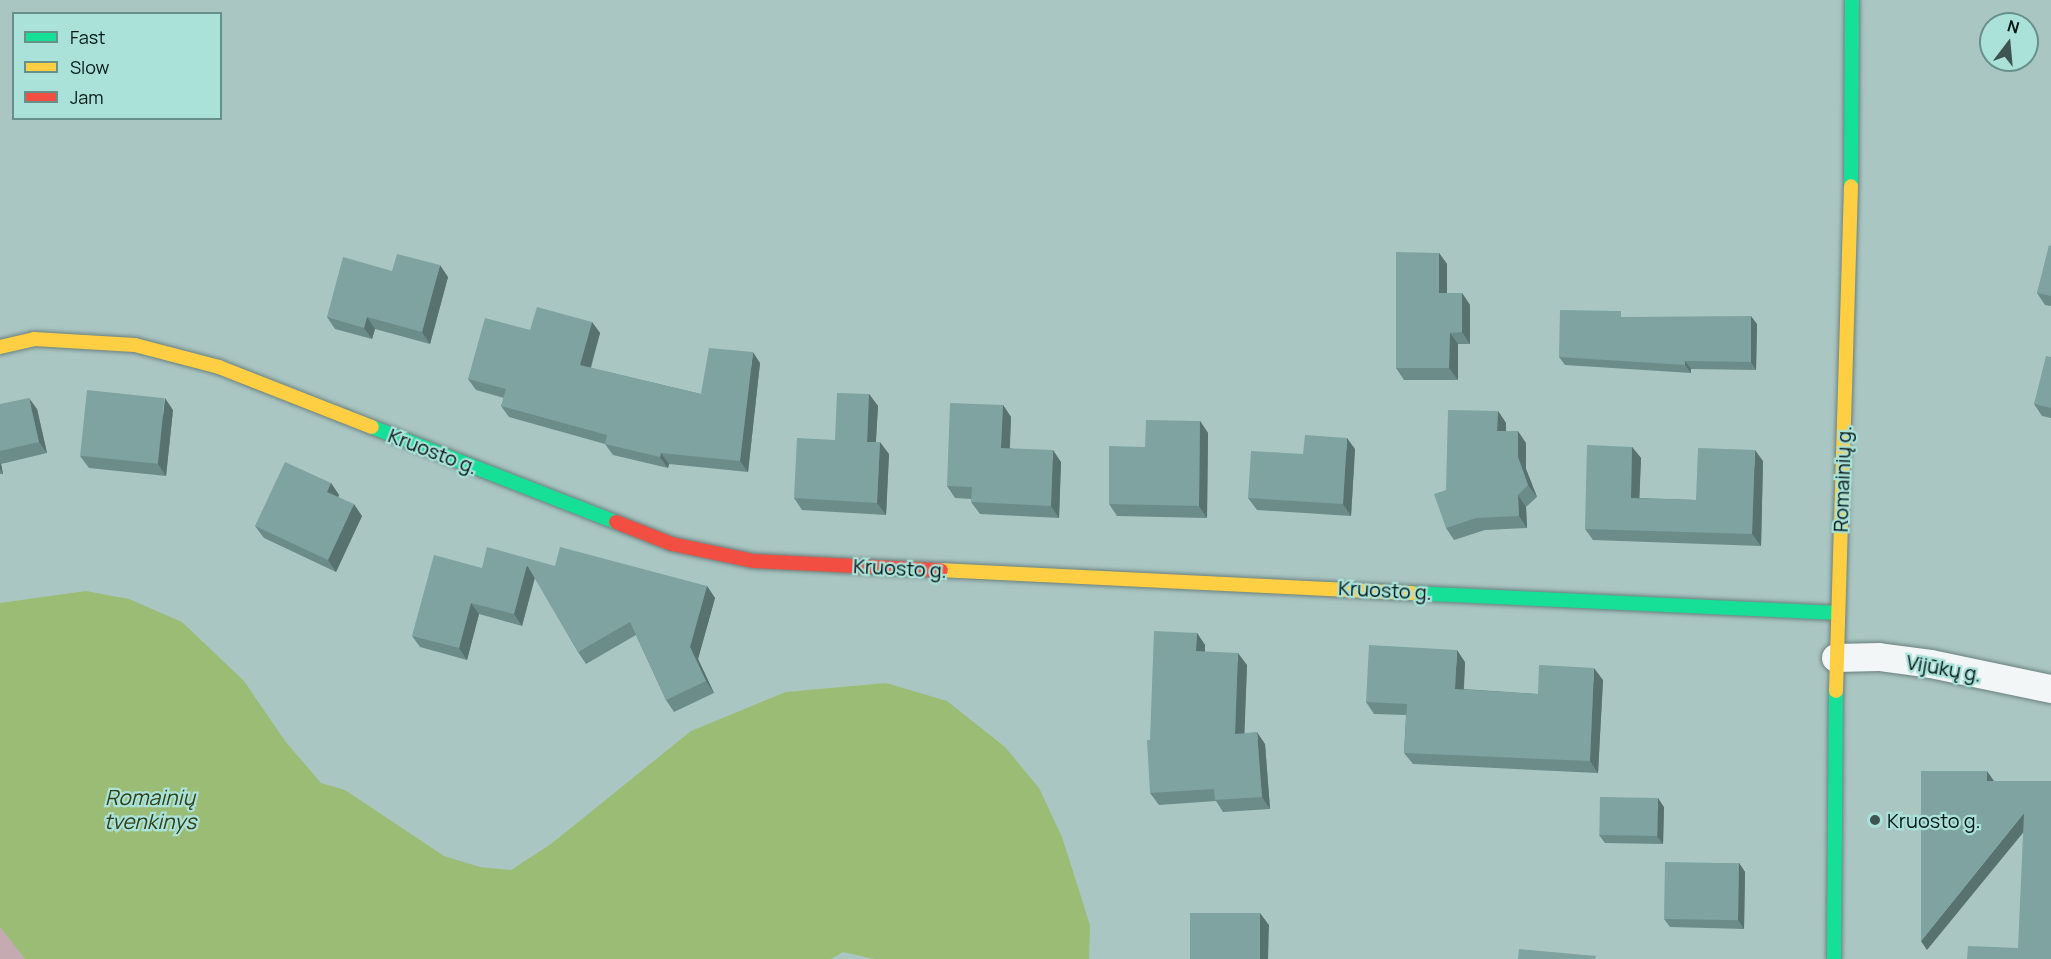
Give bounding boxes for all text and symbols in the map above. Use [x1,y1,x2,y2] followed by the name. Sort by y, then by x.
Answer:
[12,12,222,120] legend
[1979,12,2039,72] north arrow
[2005,14,2022,39] text: N
[70,25,105,49] text: Fast
[70,55,109,79] text: Slow
[70,85,104,109] text: Jam
[385,423,481,479] street label: Kruosto g.
[1828,425,1856,533] street label: Romainių g.
[853,554,947,582] street label: Kruosto g.
[1338,576,1432,604] street label: Kruosto g.
[1905,650,1983,686] street label: Vijūkų g.
[104,784,196,834] water label: Romainių tvenkinys
[1887,808,1981,832] place label: Kruosto g.
[1868,813,1882,827] marker: Kruosto g.

